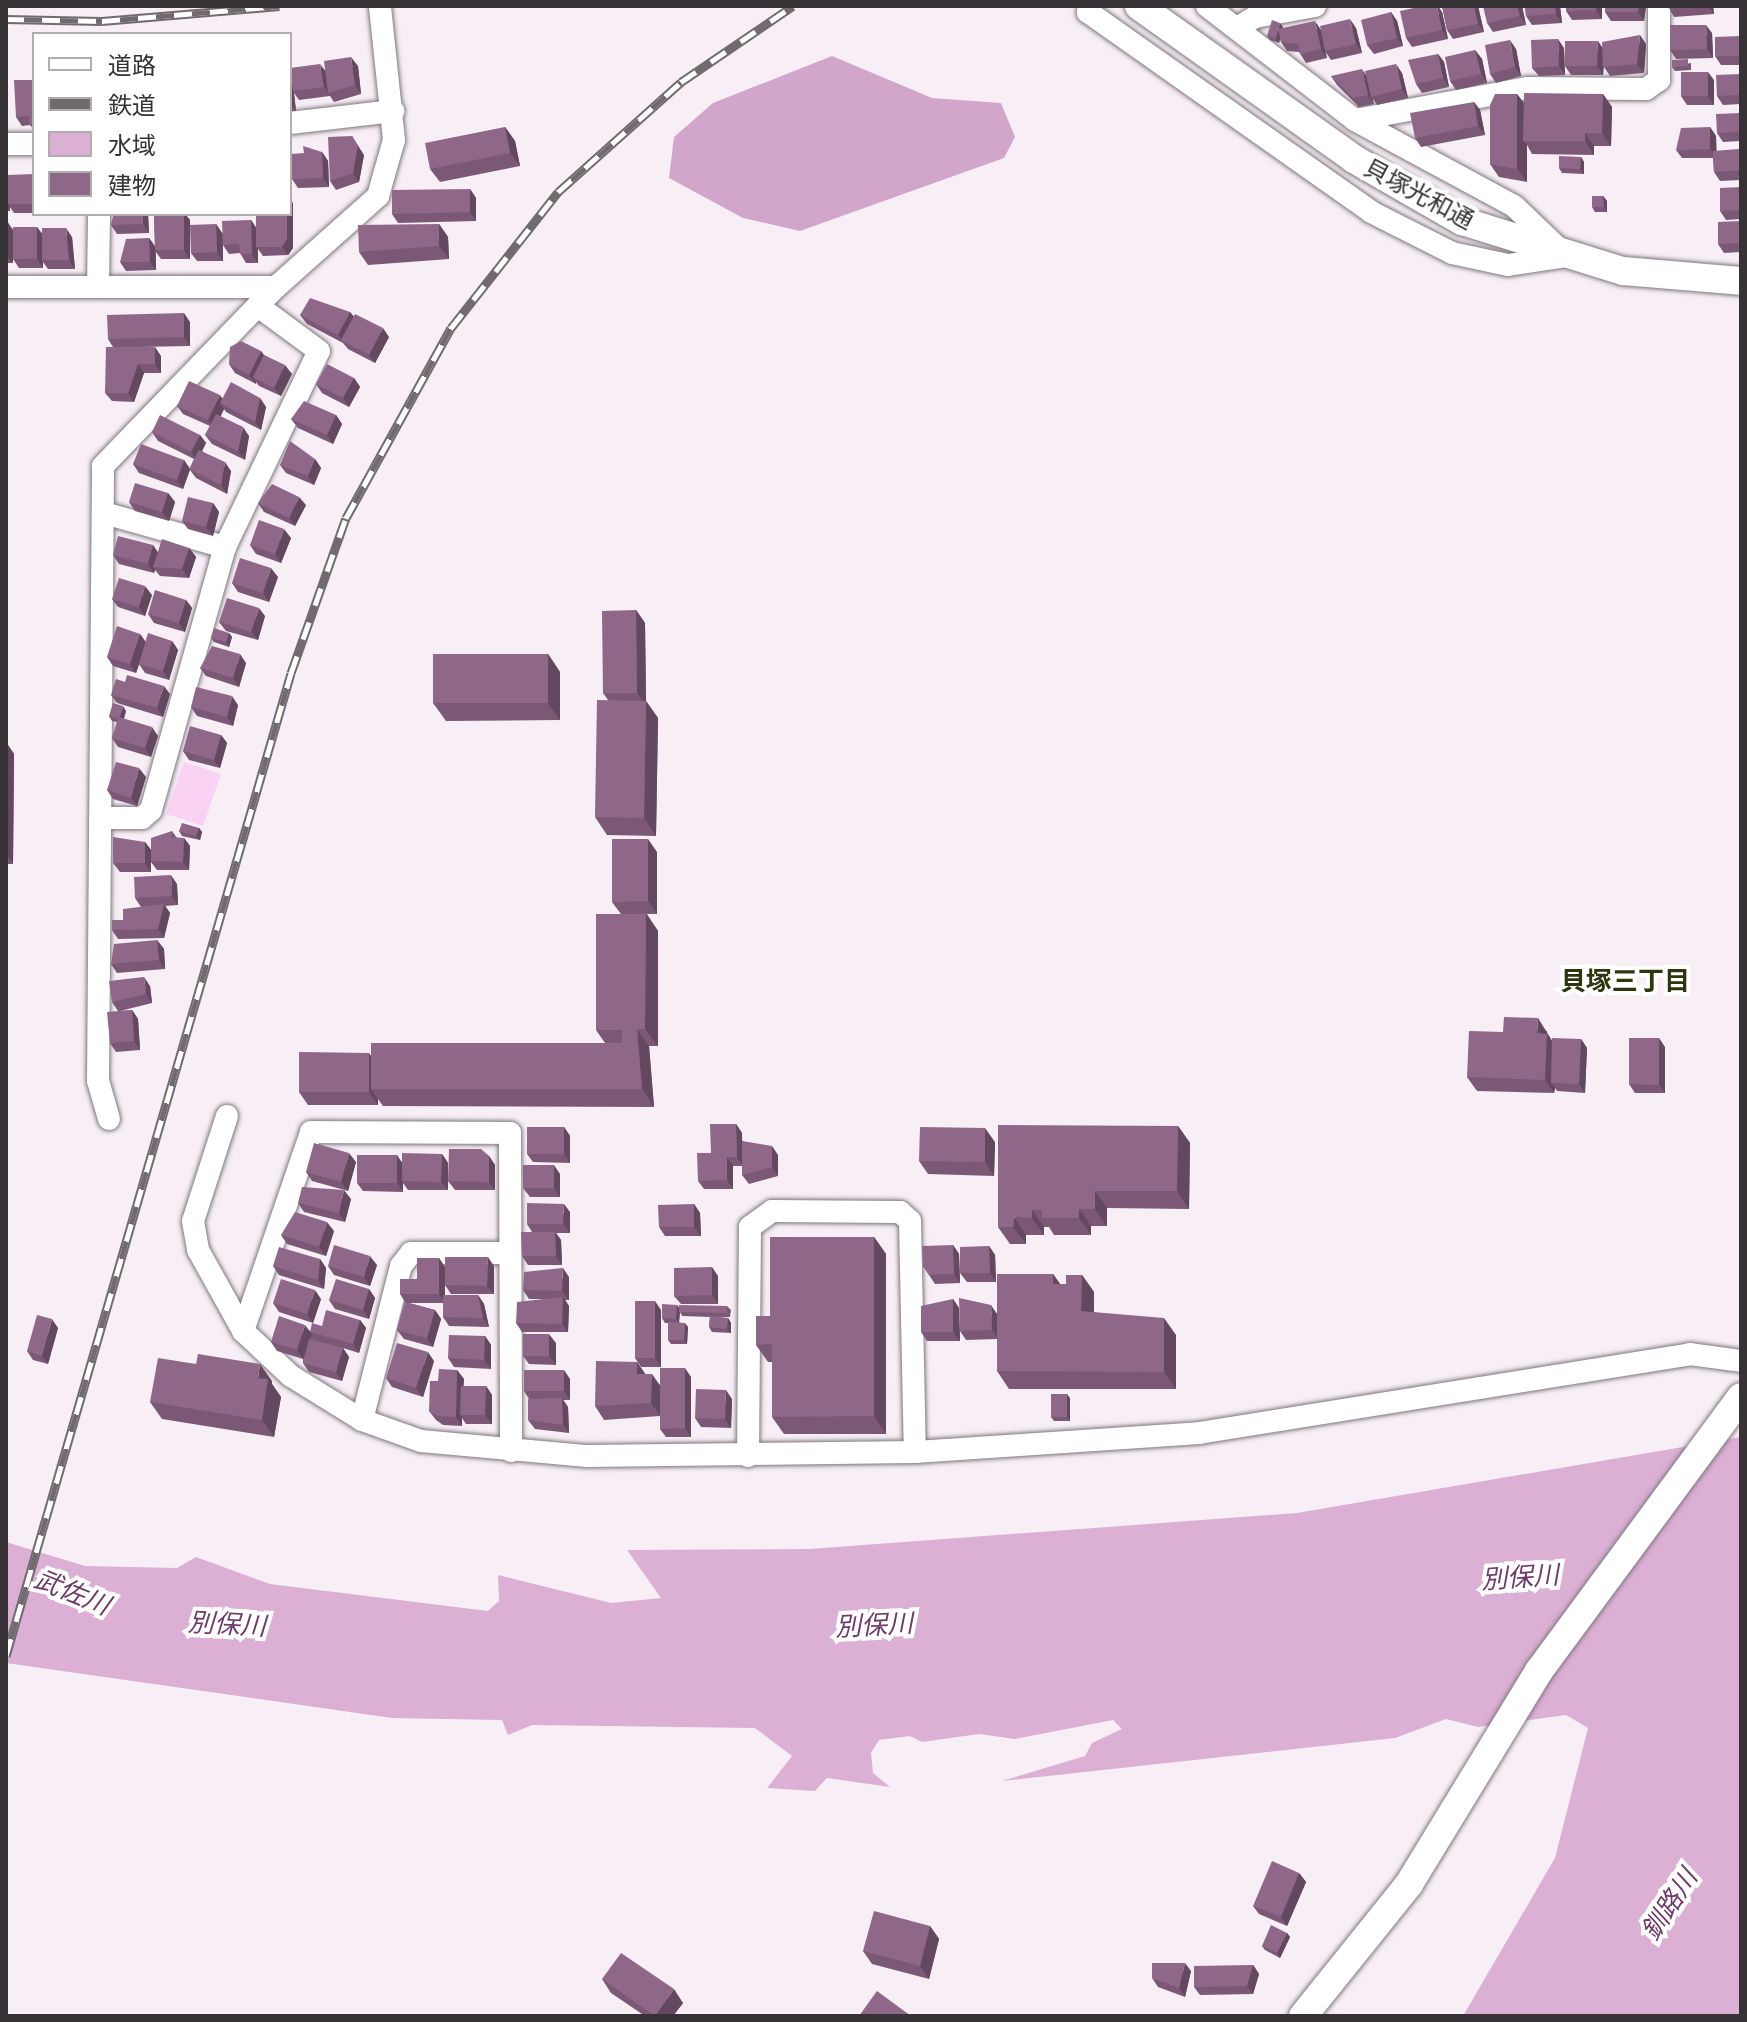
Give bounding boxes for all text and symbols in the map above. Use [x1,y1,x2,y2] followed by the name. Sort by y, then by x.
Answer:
[32,32,292,216] legend
[108,49,156,82] text: 道路
[108,89,156,122] text: 鉄道
[108,129,156,162] text: 水域
[1359,153,1479,235] street label: 貝塚光和通
[108,169,156,202] text: 建物
[1560,966,1690,998] district label: 貝塚三丁目
[1480,1560,1560,1596] water label: 別保川
[30,1564,114,1622] water label: 武佐川
[187,1607,267,1643] water label: 別保川
[834,1608,914,1644] water label: 別保川
[1636,1864,1704,1946] water label: 釧路川

